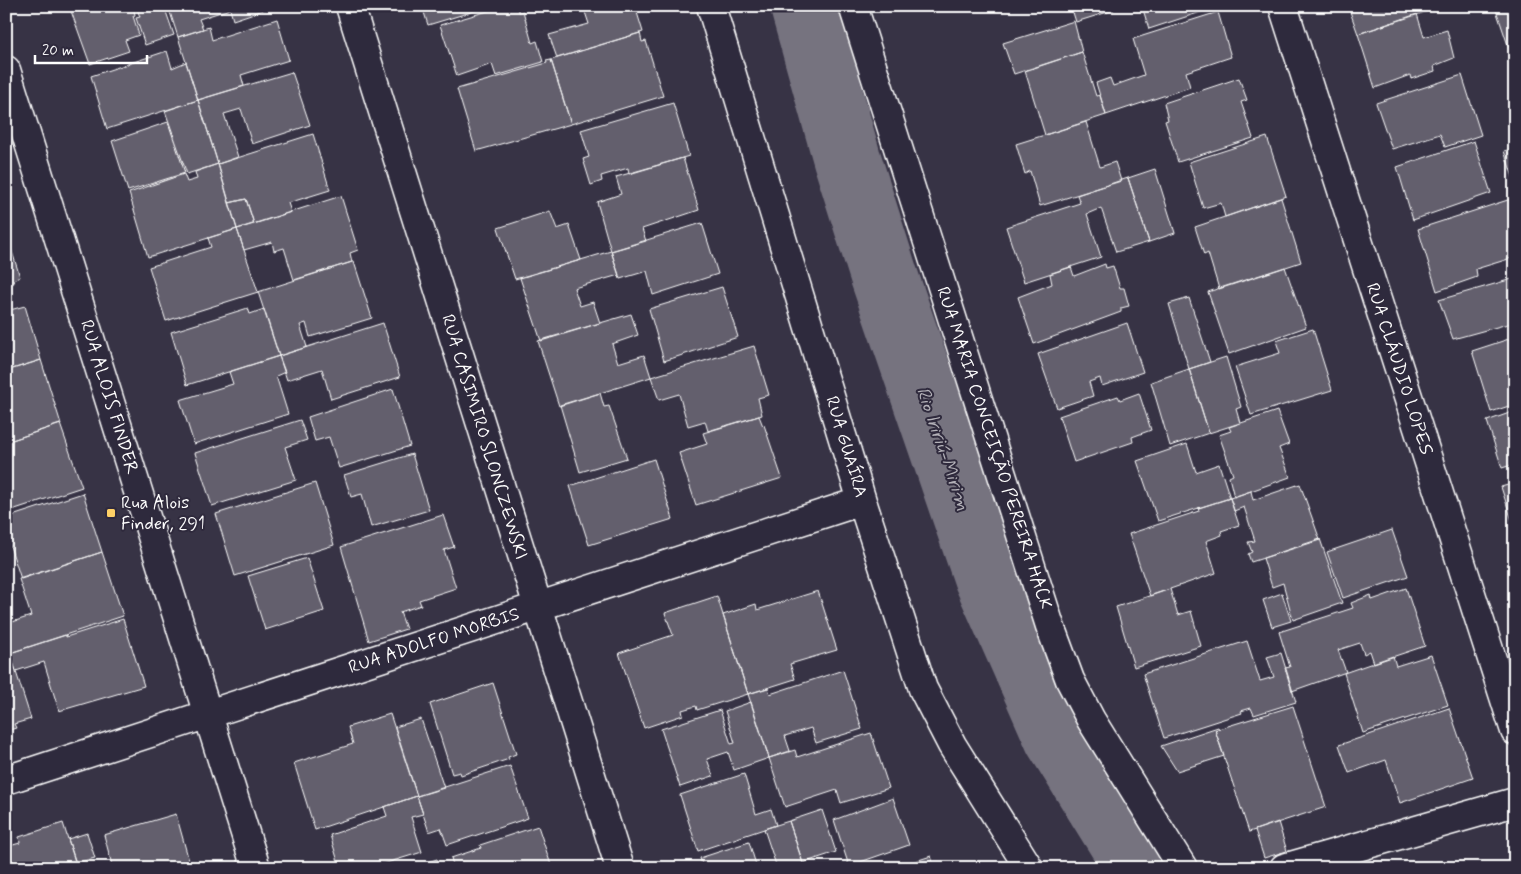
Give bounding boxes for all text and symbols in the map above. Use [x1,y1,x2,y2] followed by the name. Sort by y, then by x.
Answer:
[35,32,148,64] scale bar
[42,41,74,61] text: 20 m
[1360,280,1438,458] street label: RUA CLÁUDIO LOPES
[930,284,1058,612] street label: RUA MARIA CONCEIÇÃO PEREIRA HACK
[435,312,533,562] street label: RUA CASIMIRO SLONCZEWSKI
[74,317,144,477] street label: RUA ALOIS FINDER
[910,384,976,514] water label: Rio Iririú-Mirim
[819,393,873,501] street label: RUA GUAÍRA
[121,491,205,536] place label: Rua Alois Finder, 291
[105,507,117,519] marker: Rua Alois Finder, 291
[345,602,523,680] street label: RUA ADOLFO MORBIS

